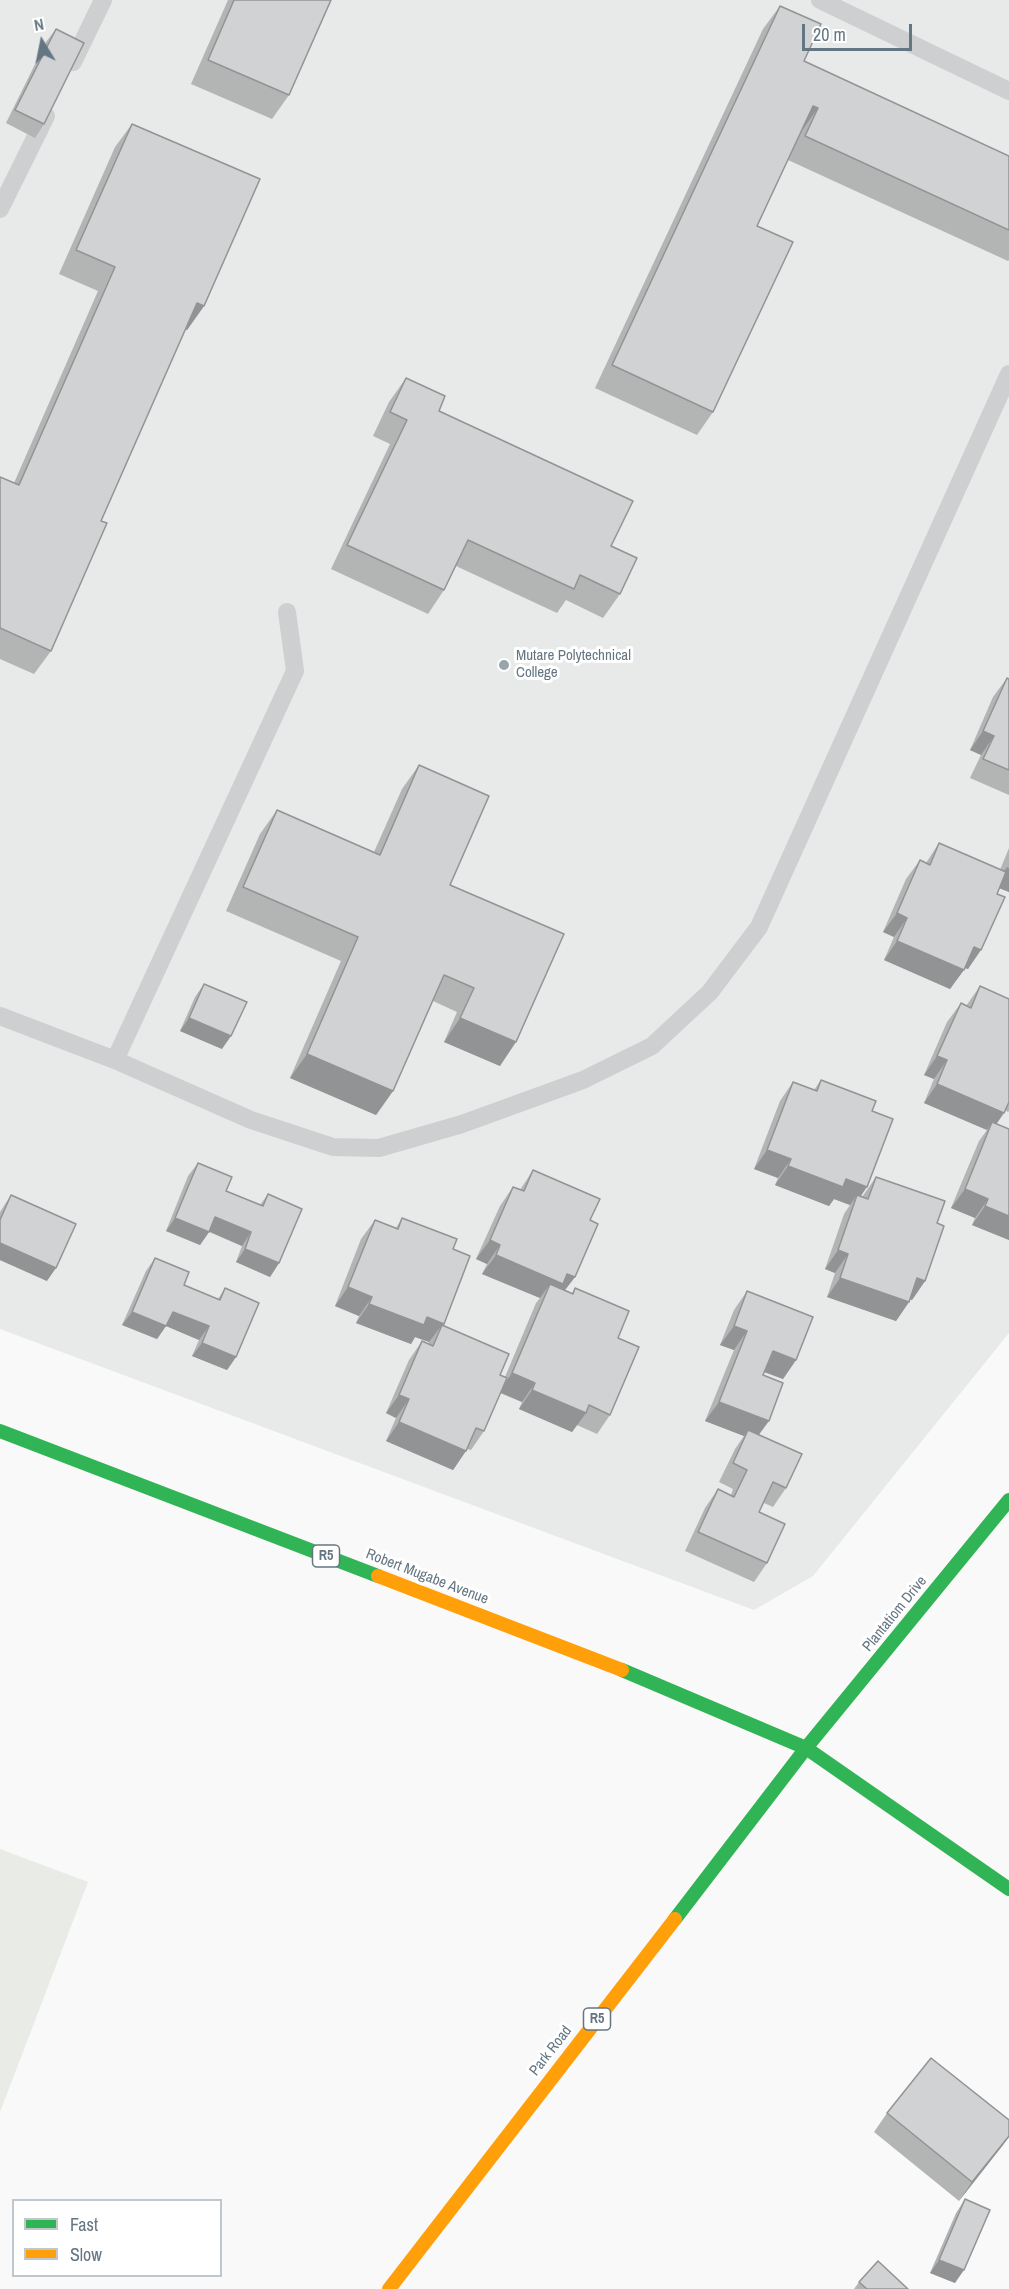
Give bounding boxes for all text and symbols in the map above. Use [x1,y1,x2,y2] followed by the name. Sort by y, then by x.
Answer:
[12,12,72,72] north arrow
[805,12,914,50] scale bar
[32,13,45,36] text: N
[813,22,846,47] text: 20 m
[516,647,631,682] place label: Mutare Polytechnical College
[497,658,511,672] marker: Mutare Polytechnical College
[312,1545,340,1567] road number: R5
[363,1545,491,1609] street label: Robert Mugabe Avenue
[859,1573,931,1655] street label: Plantatiom Drive
[584,2008,610,2030] road number: R5
[526,2023,576,2079] street label: Park Road
[12,2199,222,2277] legend
[70,2212,98,2237] text: Fast
[70,2242,102,2267] text: Slow

